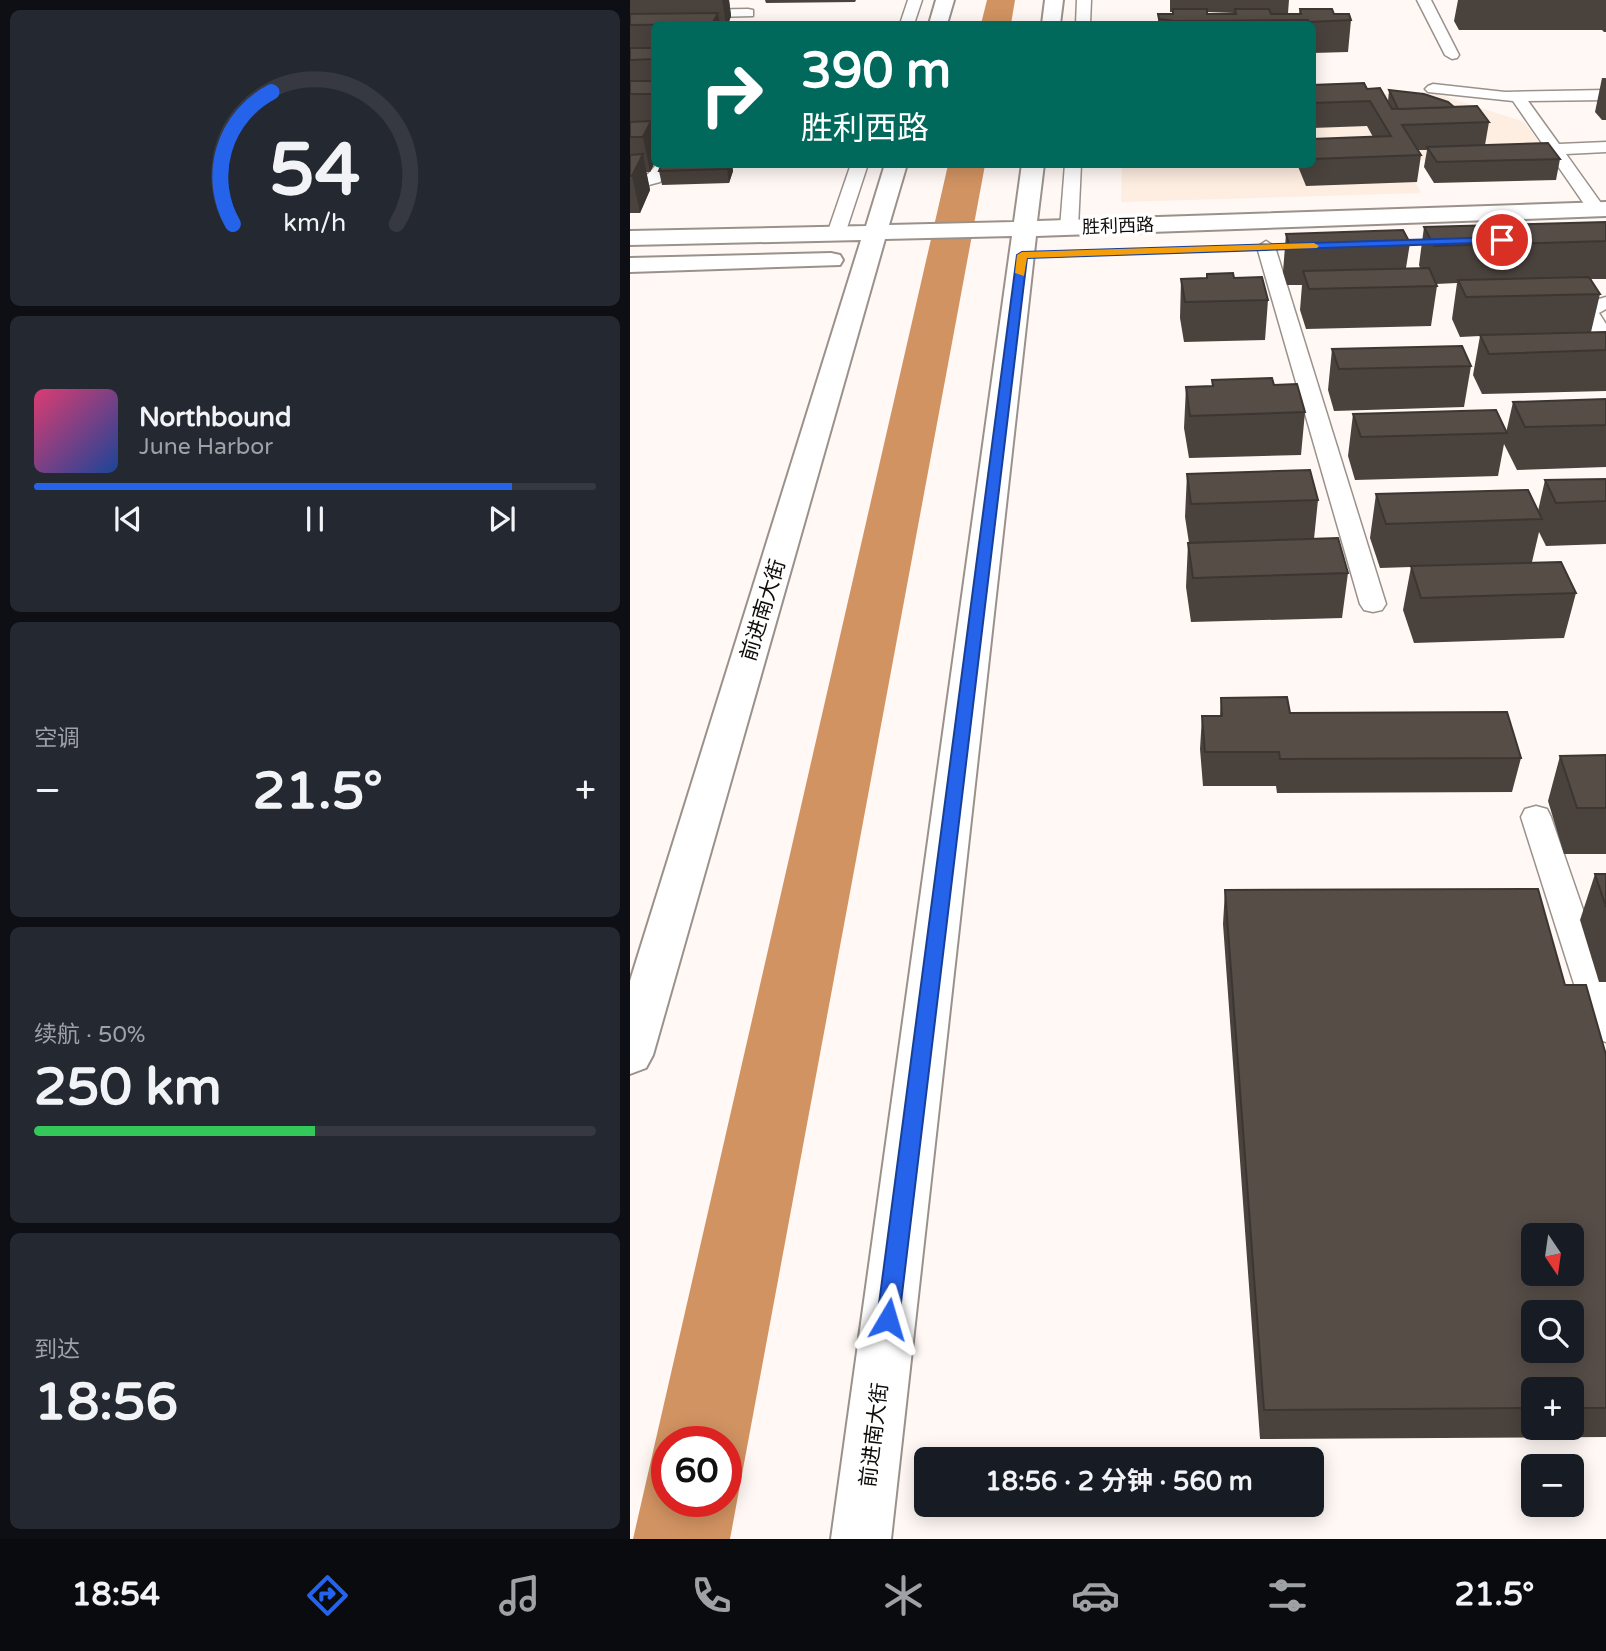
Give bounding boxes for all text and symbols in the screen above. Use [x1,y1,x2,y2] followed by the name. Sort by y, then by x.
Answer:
[801,42,951,101] text: 390 m
[686,49,777,140] icon: right
[801,110,929,148] text: 胜利西路
[269,127,361,215] text: 54
[284,208,346,238] text: km/h
[1472,210,1532,270] pin
[1082,214,1154,238] street label: 胜利西路
[1483,221,1521,259] icon: arrive
[139,402,291,433] text: Northbound
[139,433,273,461] text: June Harbor
[109,500,147,538] icon: previous
[296,500,334,538] icon: pause
[483,500,521,538] icon: next
[736,556,791,664] street label: 前进南大街
[34,725,80,753] text: 空调
[253,760,383,823] text: 21.5°
[34,768,61,814] text: −
[575,768,596,814] text: +
[34,1021,146,1049] text: 续航 · 50%
[34,1056,222,1119] text: 250 km
[1521,1223,1584,1286] north arrow
[1521,1223,1584,1517] map controls
[851,1282,925,1356] position arrow
[1521,1300,1584,1363] button: search
[34,1336,80,1364] text: 到达
[34,1371,178,1434] text: 18:56
[1521,1377,1584,1440] button: +
[856,1381,893,1489] street label: 前进南大街
[651,1426,742,1517] speed limit sign: 60
[1521,1454,1584,1517] button: −
[985,1466,1253,1497] text: 18:56 · 2 分钟 · 560 m
[303,1571,352,1620] icon: directions
[495,1571,544,1620] icon: music
[687,1571,736,1620] icon: phone
[879,1571,928,1620] icon: climate
[1071,1571,1120,1620] icon: car
[1263,1571,1312,1620] icon: filters
[71,1576,160,1614] text: 18:54
[1454,1576,1534,1614] text: 21.5°

